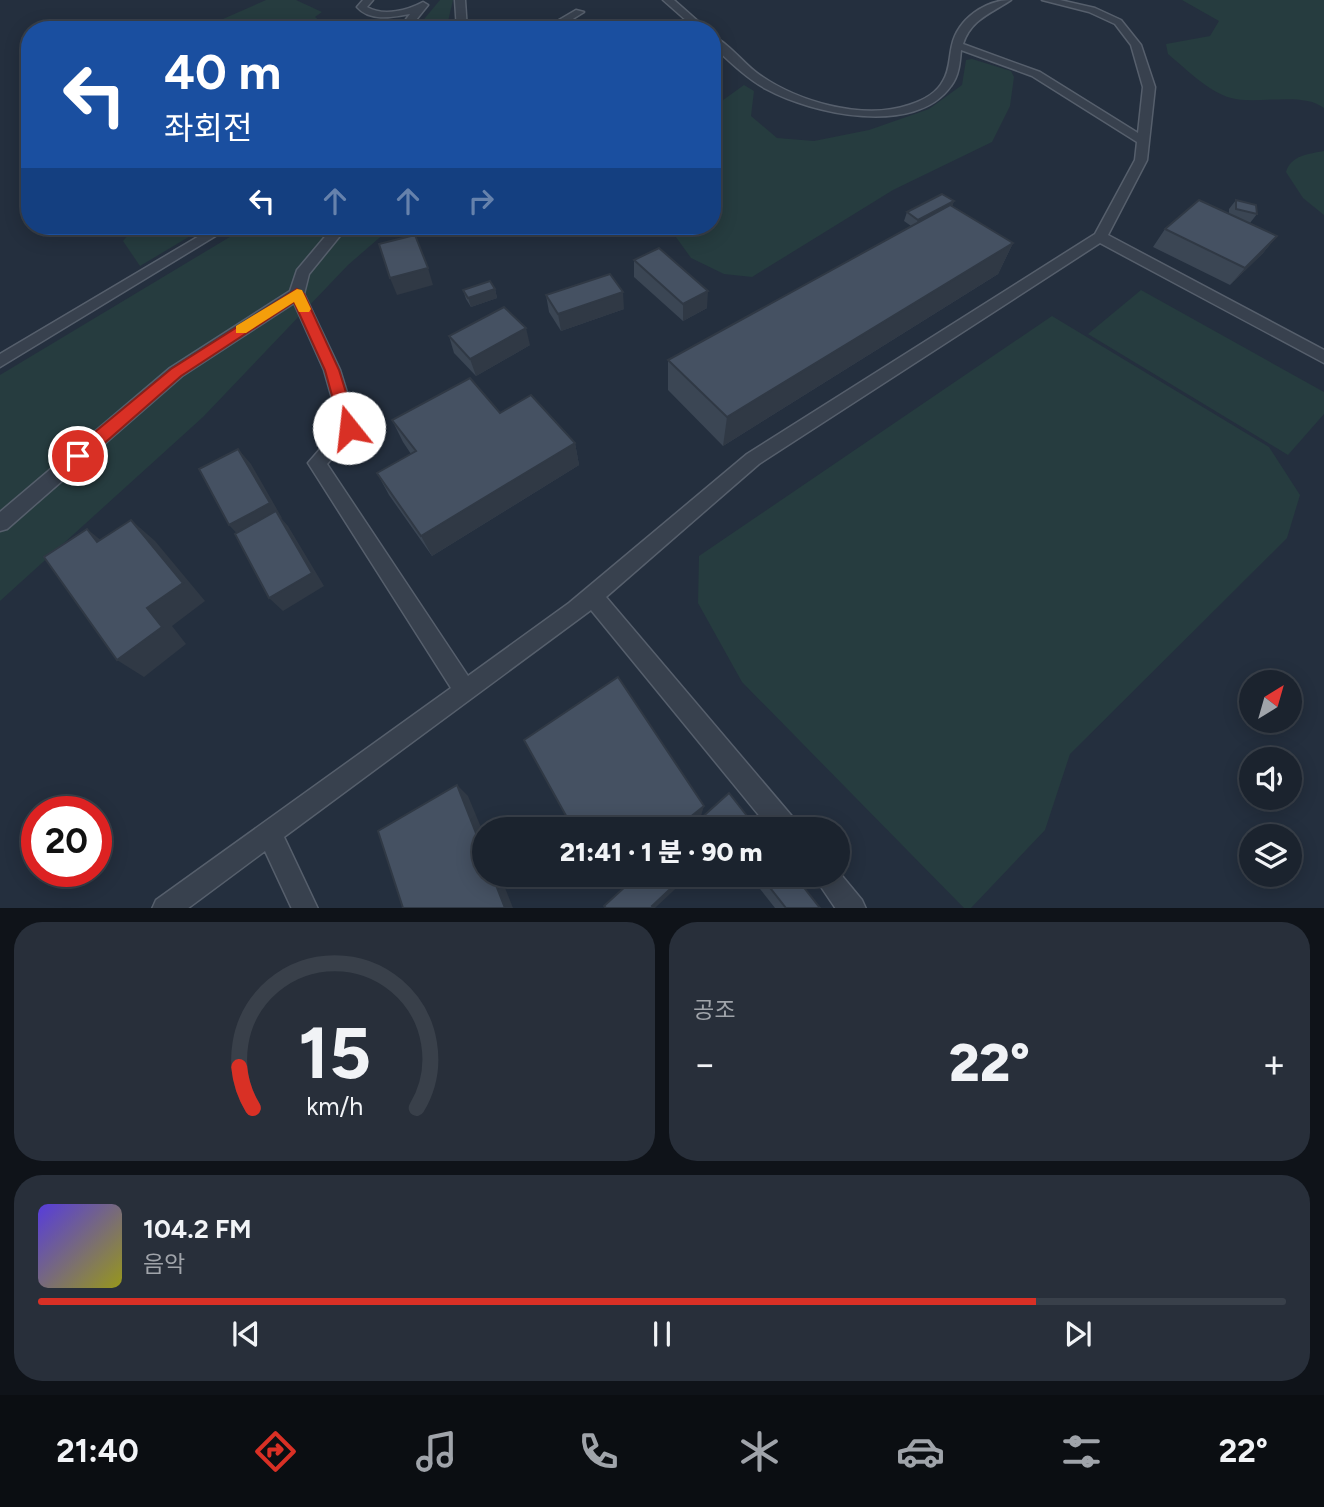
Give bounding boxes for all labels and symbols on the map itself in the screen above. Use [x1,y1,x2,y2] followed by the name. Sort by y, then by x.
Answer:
[312,391,386,465] position arrow
[48,426,108,486] pin
[1239,670,1302,733] north arrow
[21,796,112,887] speed limit sign: 20

